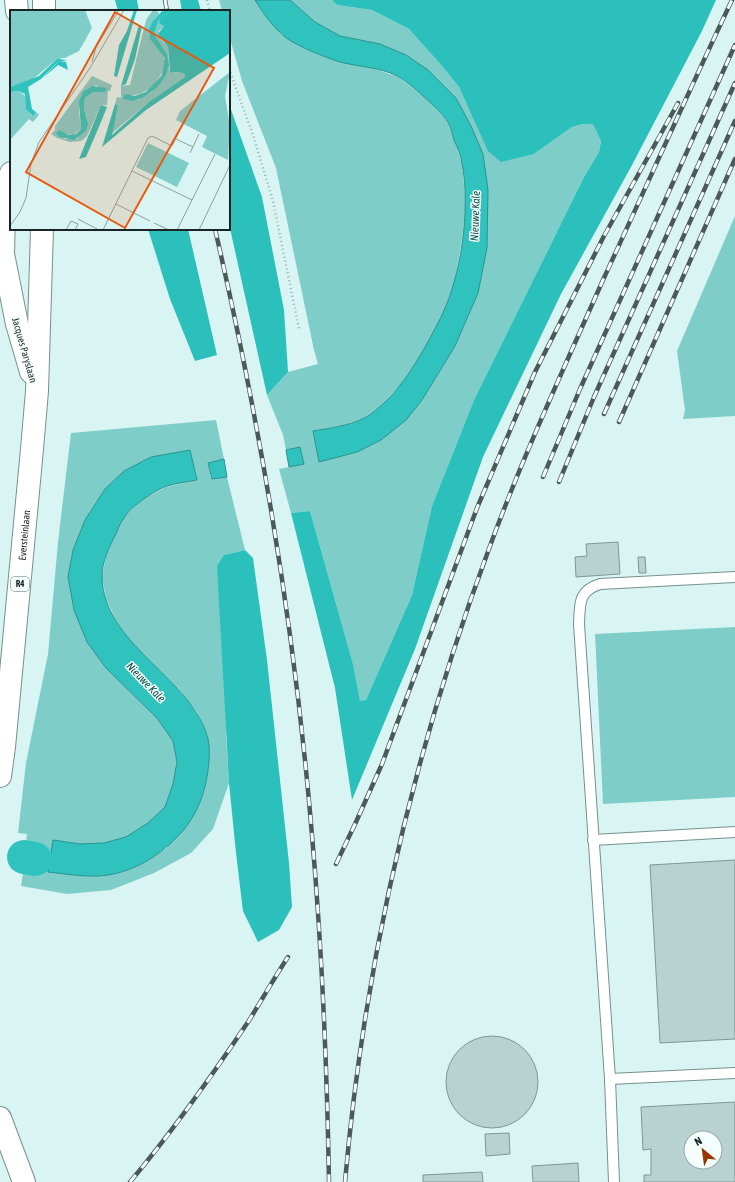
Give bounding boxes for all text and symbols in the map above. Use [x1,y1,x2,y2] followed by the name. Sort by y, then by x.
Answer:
[10,10,230,230] inset map
[468,191,482,241] water label: Nieuwe Kale
[10,316,39,384] street label: Jacques Paryslaan
[17,509,32,561] street label: Eversteinlaan
[11,577,29,591] road number: R4
[124,660,168,704] water label: Nieuwe Kale
[683,1130,723,1170] north arrow
[692,1134,704,1148] text: N

